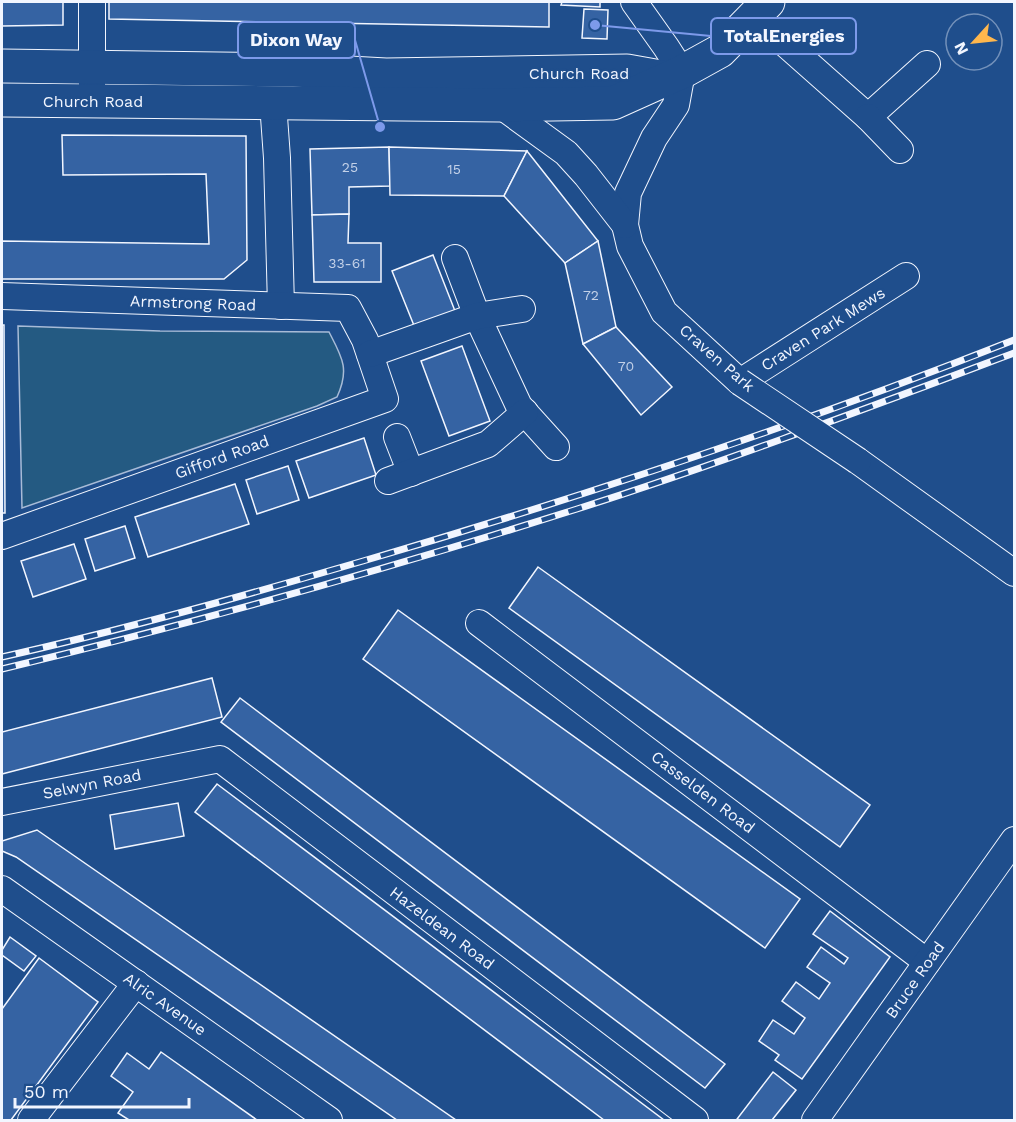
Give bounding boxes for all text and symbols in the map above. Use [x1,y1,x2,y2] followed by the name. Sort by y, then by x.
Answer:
[944,12,1004,72] north arrow
[711,18,856,54] callout: TotalEnergies
[238,22,355,58] callout: Dixon Way
[724,25,845,46] text: TotalEnergies
[250,29,343,50] text: Dixon Way
[950,39,972,58] text: N
[529,64,629,83] street label: Church Road
[43,92,143,111] street label: Church Road
[342,159,358,175] house number: 25
[447,161,461,177] house number: 15
[328,255,366,271] house number: 33-61
[757,283,889,375] street label: Craven Park Mews
[583,287,599,303] house number: 72
[130,291,256,315] street label: Armstrong Road
[676,320,758,396] street label: Craven Park
[618,358,634,374] house number: 70
[172,431,272,483] street label: Gifford Road
[647,747,759,837] street label: Casselden Road
[41,765,143,803] street label: Selwyn Road
[386,883,498,973] street label: Hazeldean Road
[882,938,948,1022] street label: Bruce Road
[120,969,210,1039] street label: Alric Avenue
[15,1071,189,1109] scale bar
[24,1081,69,1102] text: 50 m

